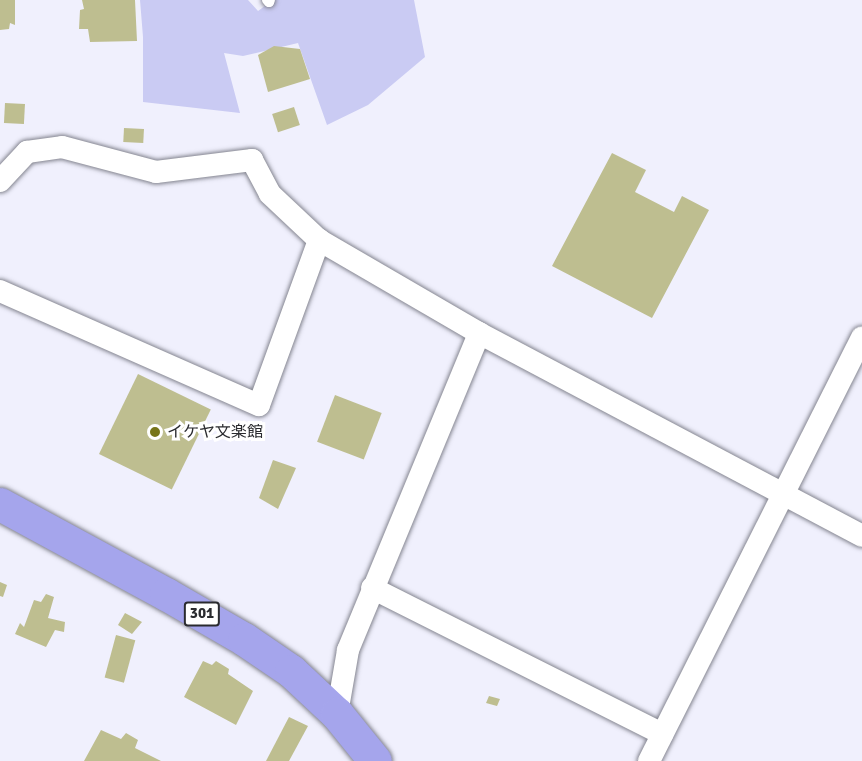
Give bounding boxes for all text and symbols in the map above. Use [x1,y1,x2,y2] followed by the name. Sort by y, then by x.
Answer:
[167,422,263,442] place label: イケヤ文楽館
[148,425,162,439] marker: イケヤ文楽館
[182,602,222,626] road number: 301

